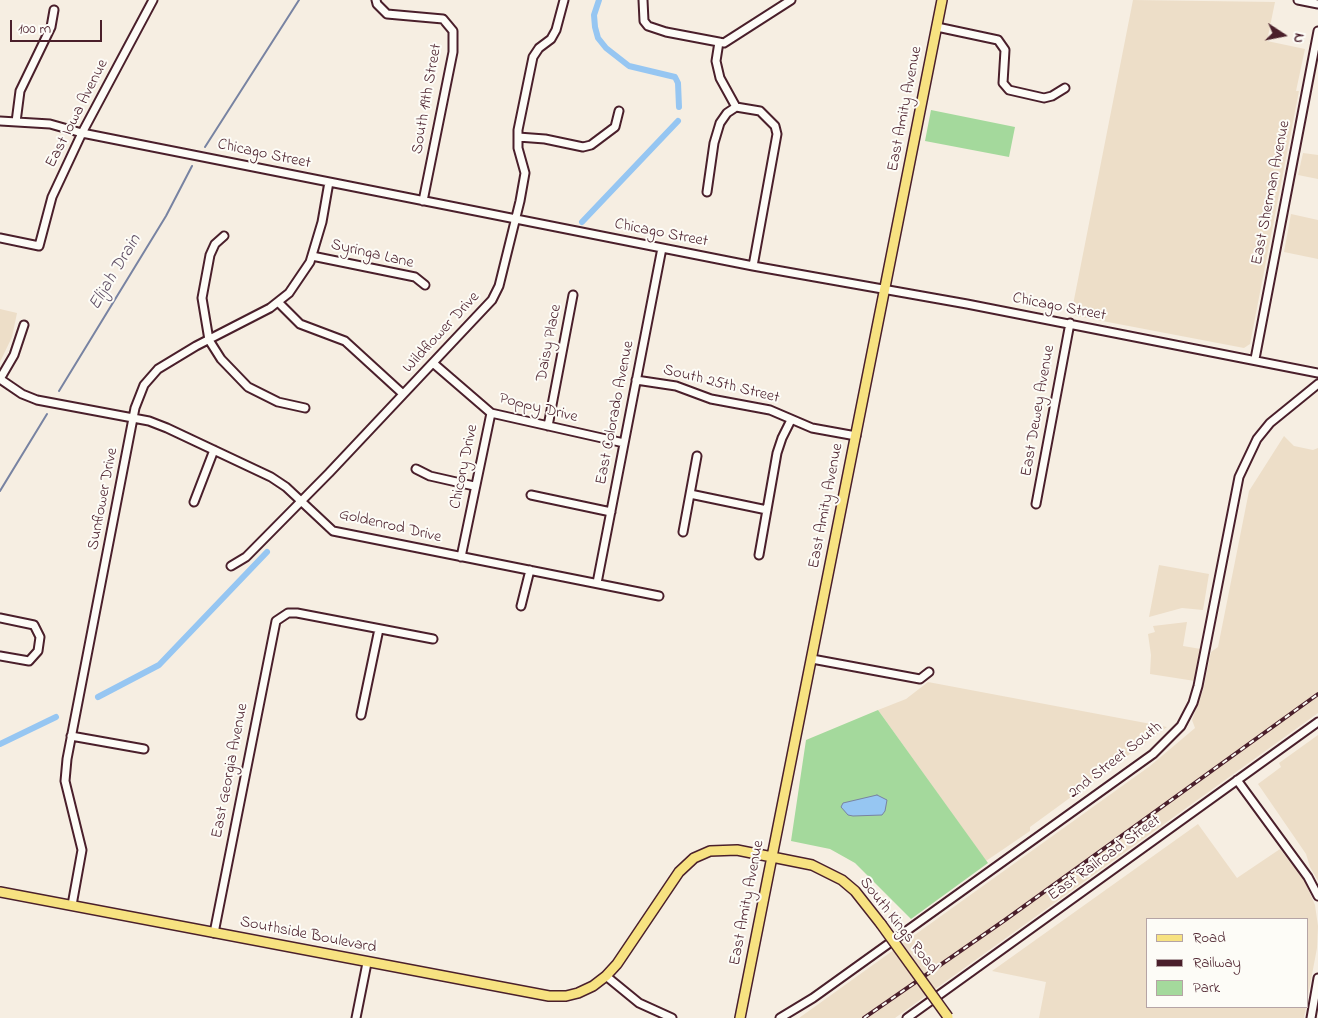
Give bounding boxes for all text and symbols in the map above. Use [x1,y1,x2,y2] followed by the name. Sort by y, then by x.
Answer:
[12,10,105,42] scale bar
[1258,10,1308,60] north arrow
[18,18,51,40] text: 100 m
[1287,31,1309,45] text: N
[409,42,447,156] street label: South 19th Street
[884,45,928,173] street label: East Amity Avenue
[42,57,114,171] street label: East Iowa Avenue
[1249,119,1295,267] street label: East Sherman Avenue
[216,136,312,174] street label: Chicago Street
[613,216,709,252] street label: Chicago Street
[85,231,147,315] water label: Elijah Drain
[329,236,415,274] street label: Syringa Lane
[399,288,485,378] street label: Wildflower Drive
[1011,290,1107,326] street label: Chicago Street
[533,303,567,383] street label: Daisy Place
[593,339,639,487] street label: East Colorado Avenue
[1018,344,1060,478] street label: East Dewey Avenue
[661,361,781,409] street label: South 25th Street
[497,390,579,428] street label: Poppy Drive
[447,423,483,511] street label: Chicory Drive
[805,442,849,570] street label: East Amity Avenue
[85,446,123,552] street label: Sunflower Drive
[337,506,443,548] street label: Goldenrod Drive
[209,702,253,840] street label: East Georgia Avenue
[1065,718,1167,804] street label: 2nd Street South
[1045,812,1165,906] street label: East Railroad Street
[726,839,770,967] street label: East Amity Avenue
[854,874,942,978] street label: South Kings Road
[238,913,378,959] street label: Southside Boulevard
[1146,918,1308,1008] legend
[1193,927,1226,949] text: Road
[1193,952,1241,974] text: Railway
[1193,977,1220,999] text: Park

